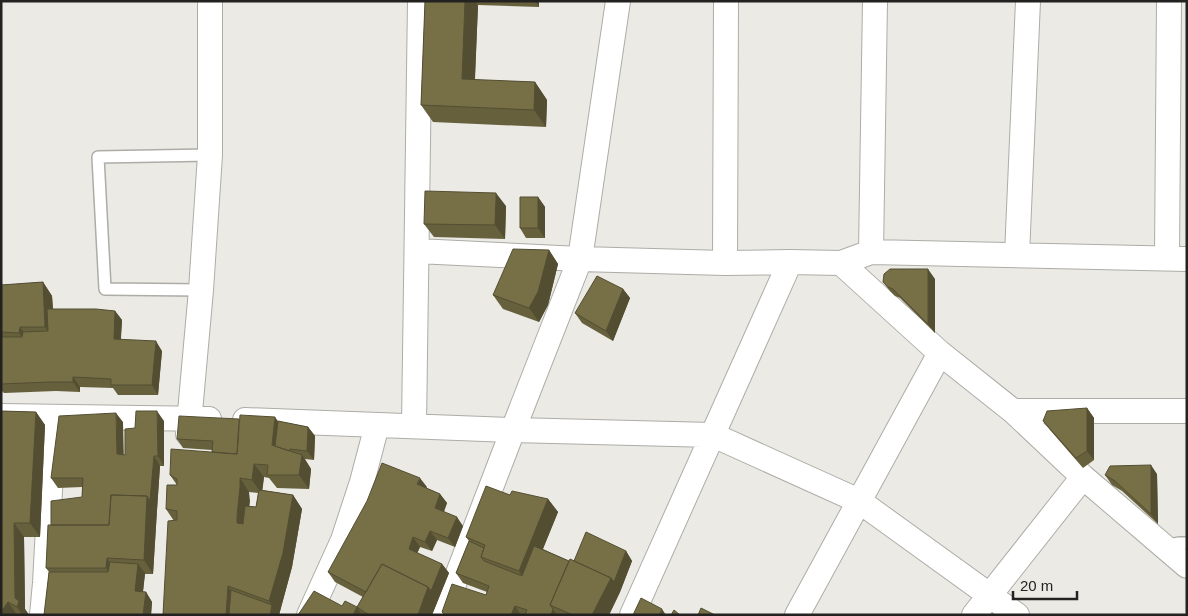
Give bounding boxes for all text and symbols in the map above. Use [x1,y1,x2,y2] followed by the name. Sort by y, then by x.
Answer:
[1013,568,1077,600] scale bar
[1020,577,1053,594] text: 20 m

